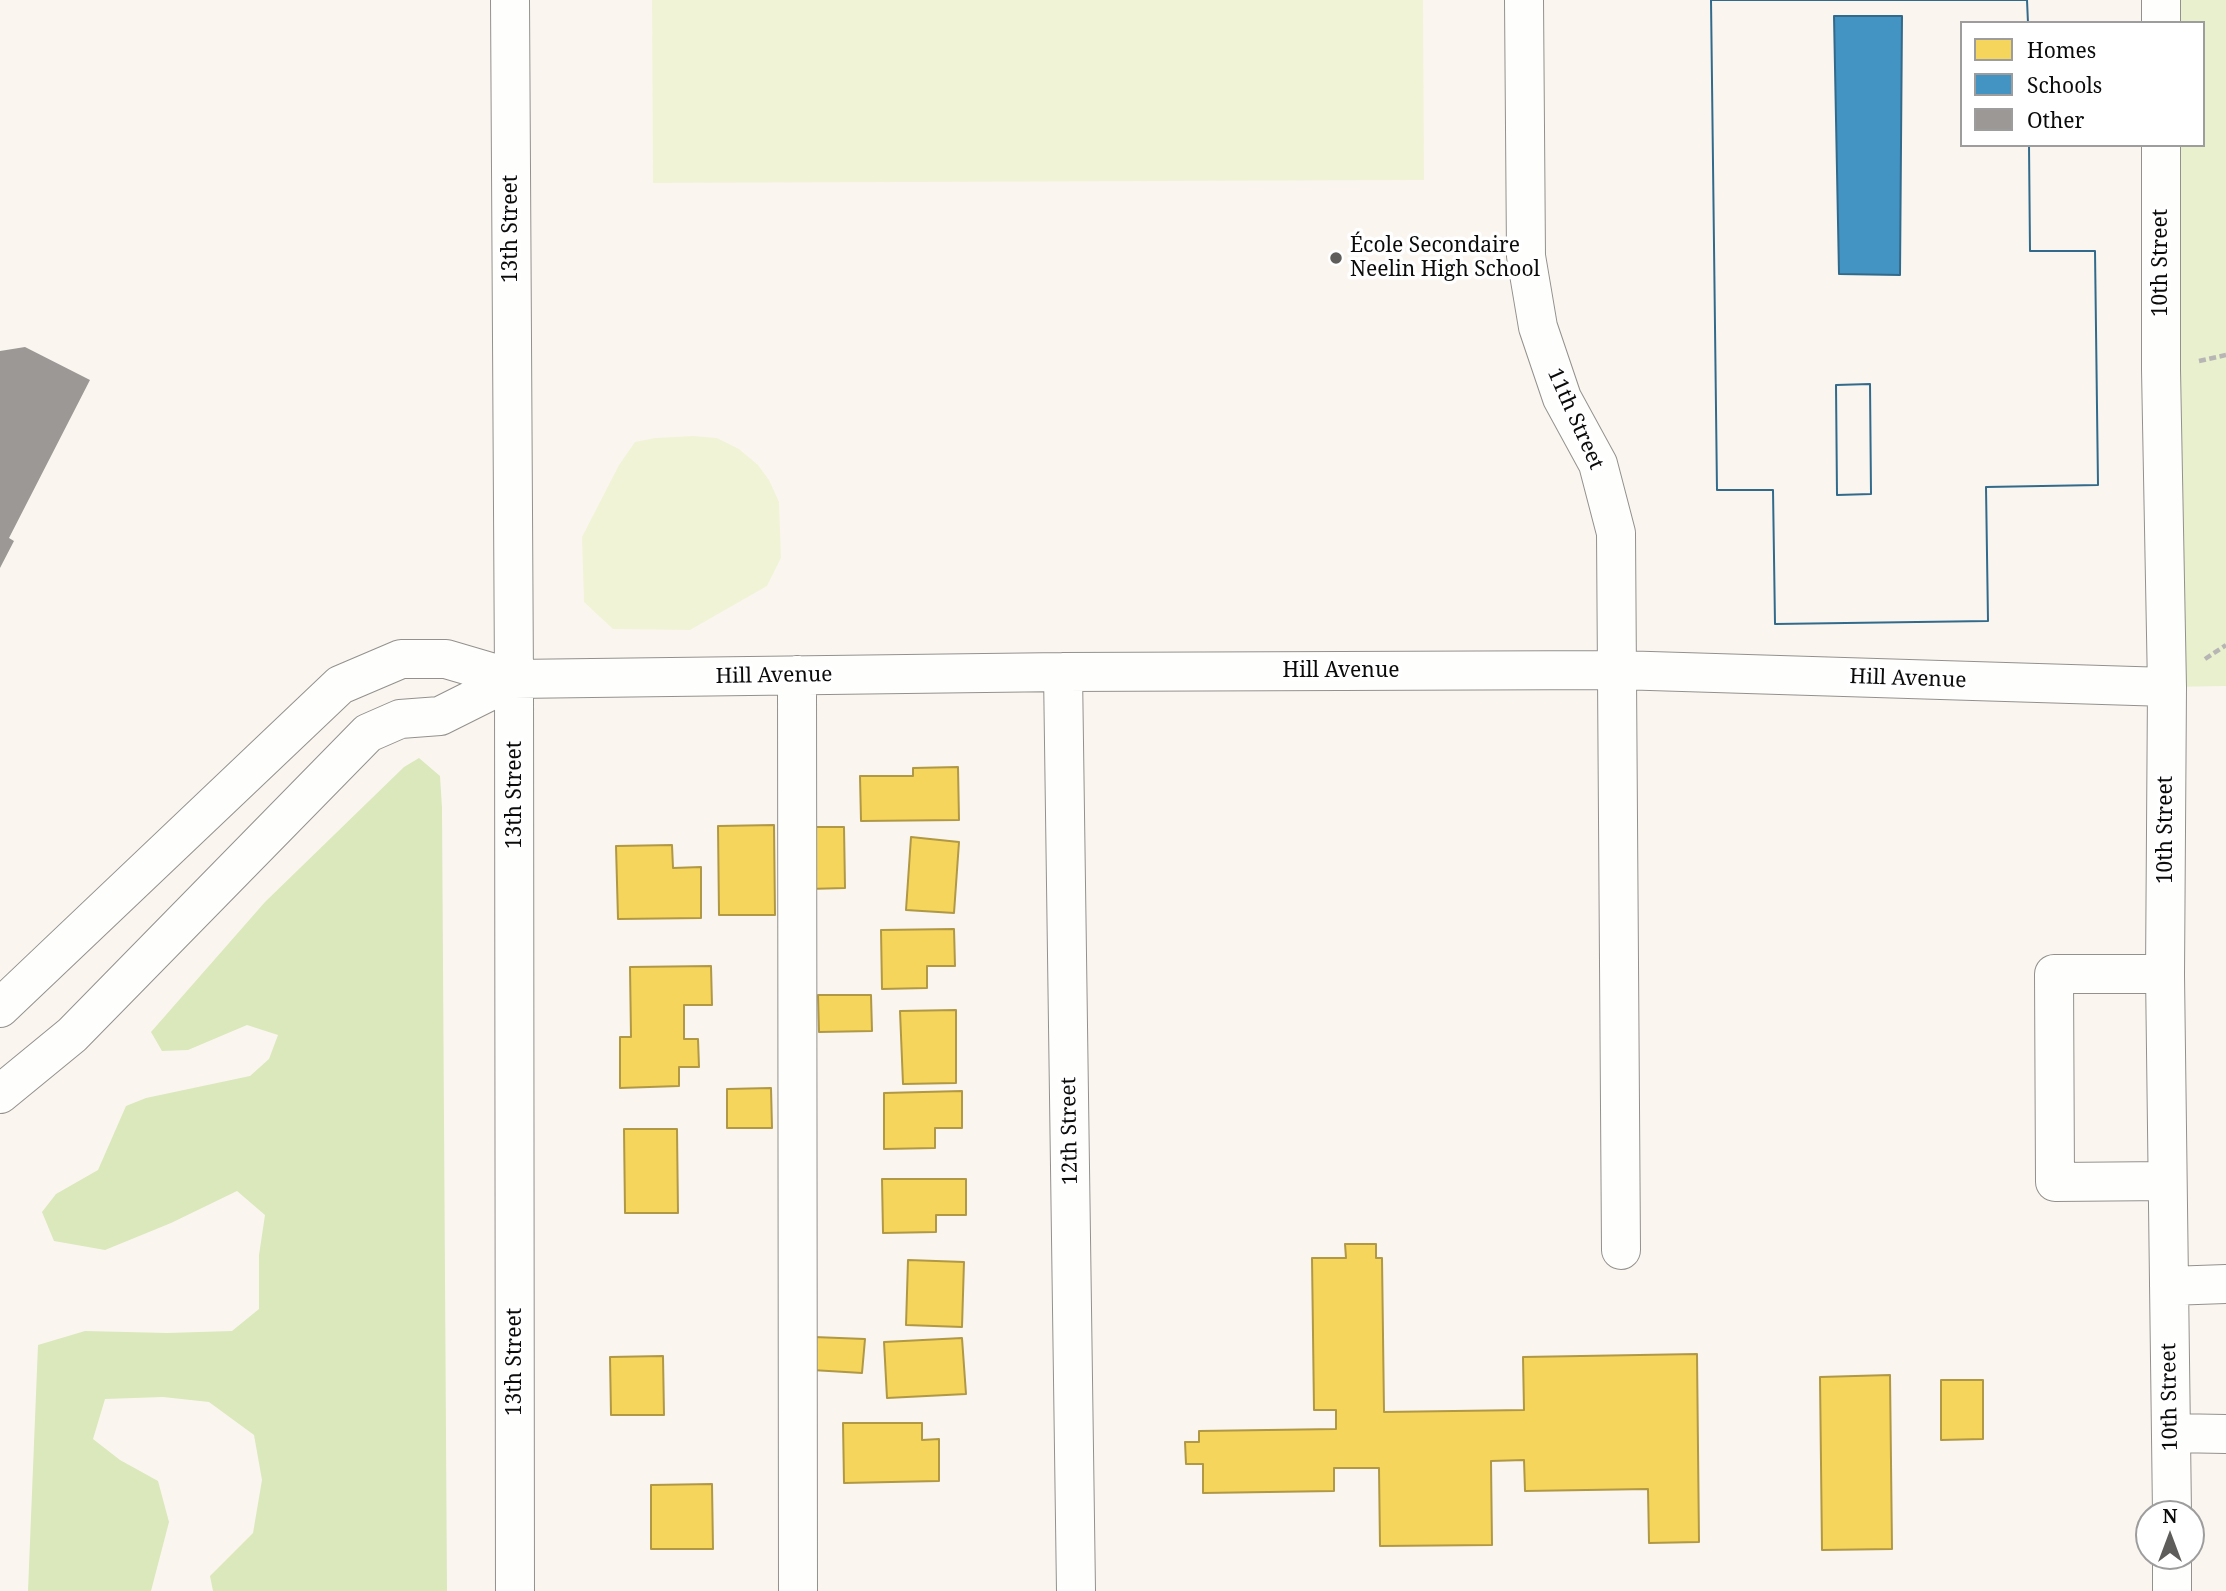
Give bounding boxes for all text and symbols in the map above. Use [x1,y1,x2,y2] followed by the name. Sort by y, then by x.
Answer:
[1960,21,2205,147] legend
[2027,36,2096,64] text: Homes
[2027,71,2102,99] text: Schools
[2027,106,2084,134] text: Other
[498,175,524,283] street label: 13th Street
[2148,209,2174,317] street label: 10th Street
[1350,233,1540,283] place label: École Secondaire Neelin High School
[1328,250,1344,266] marker: École Secondaire Neelin High School
[1541,364,1609,474] street label: 11th Street
[1283,658,1399,684] street label: Hill Avenue
[715,662,833,690] street label: Hill Avenue
[1849,664,1967,694] street label: Hill Avenue
[502,741,528,849] street label: 13th Street
[2153,776,2179,884] street label: 10th Street
[1056,1077,1084,1185] street label: 12th Street
[502,1308,528,1416] street label: 13th Street
[2156,1343,2184,1451] street label: 10th Street
[2135,1500,2205,1570] north arrow
[2163,1503,2177,1529] text: N

